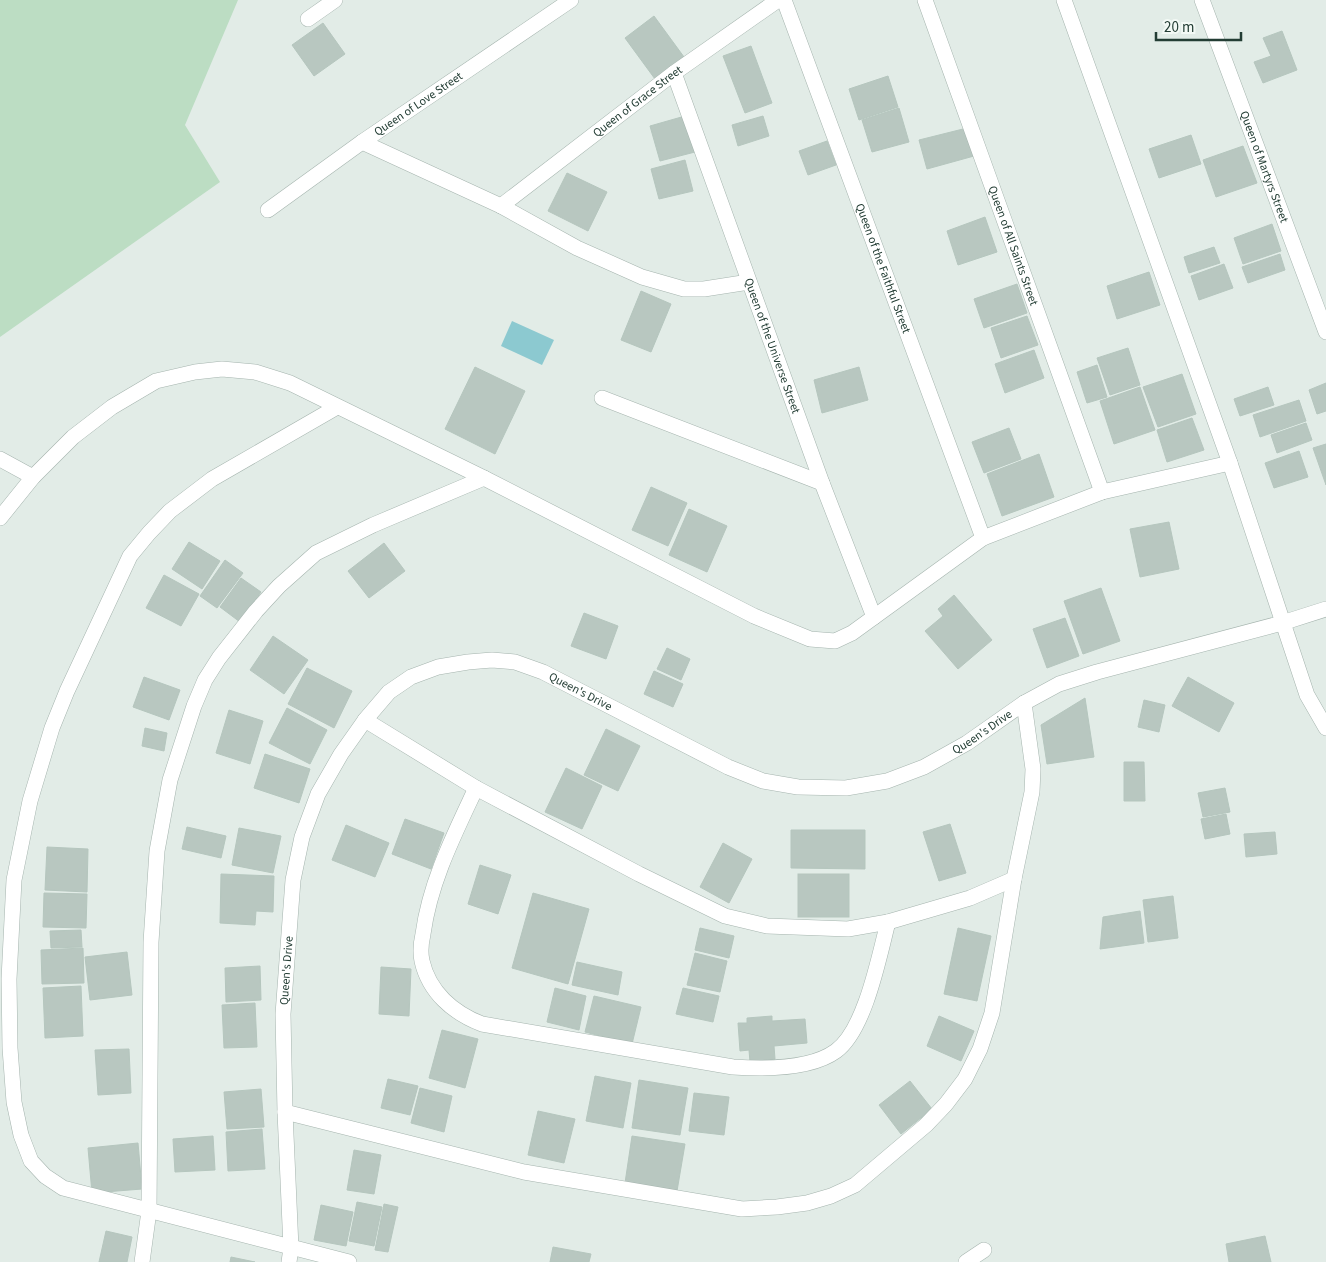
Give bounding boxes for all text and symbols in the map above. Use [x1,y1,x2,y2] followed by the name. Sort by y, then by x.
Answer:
[1156,10,1241,42] scale bar
[1164,17,1194,38] text: 20 m
[589,61,686,141] street label: Queen of Grace Street
[370,68,466,140] street label: Queen of Love Street
[1236,108,1293,225] street label: Queen of Martyrs Street
[984,183,1043,308] street label: Queen of All Saints Street
[851,201,915,336] street label: Queen of the Faithful Street
[740,276,805,416] street label: Queen of the Universe Street
[546,668,615,715] street label: Queen's Drive
[949,705,1015,758] street label: Queen's Drive
[275,935,297,1006] street label: Queen's Drive

